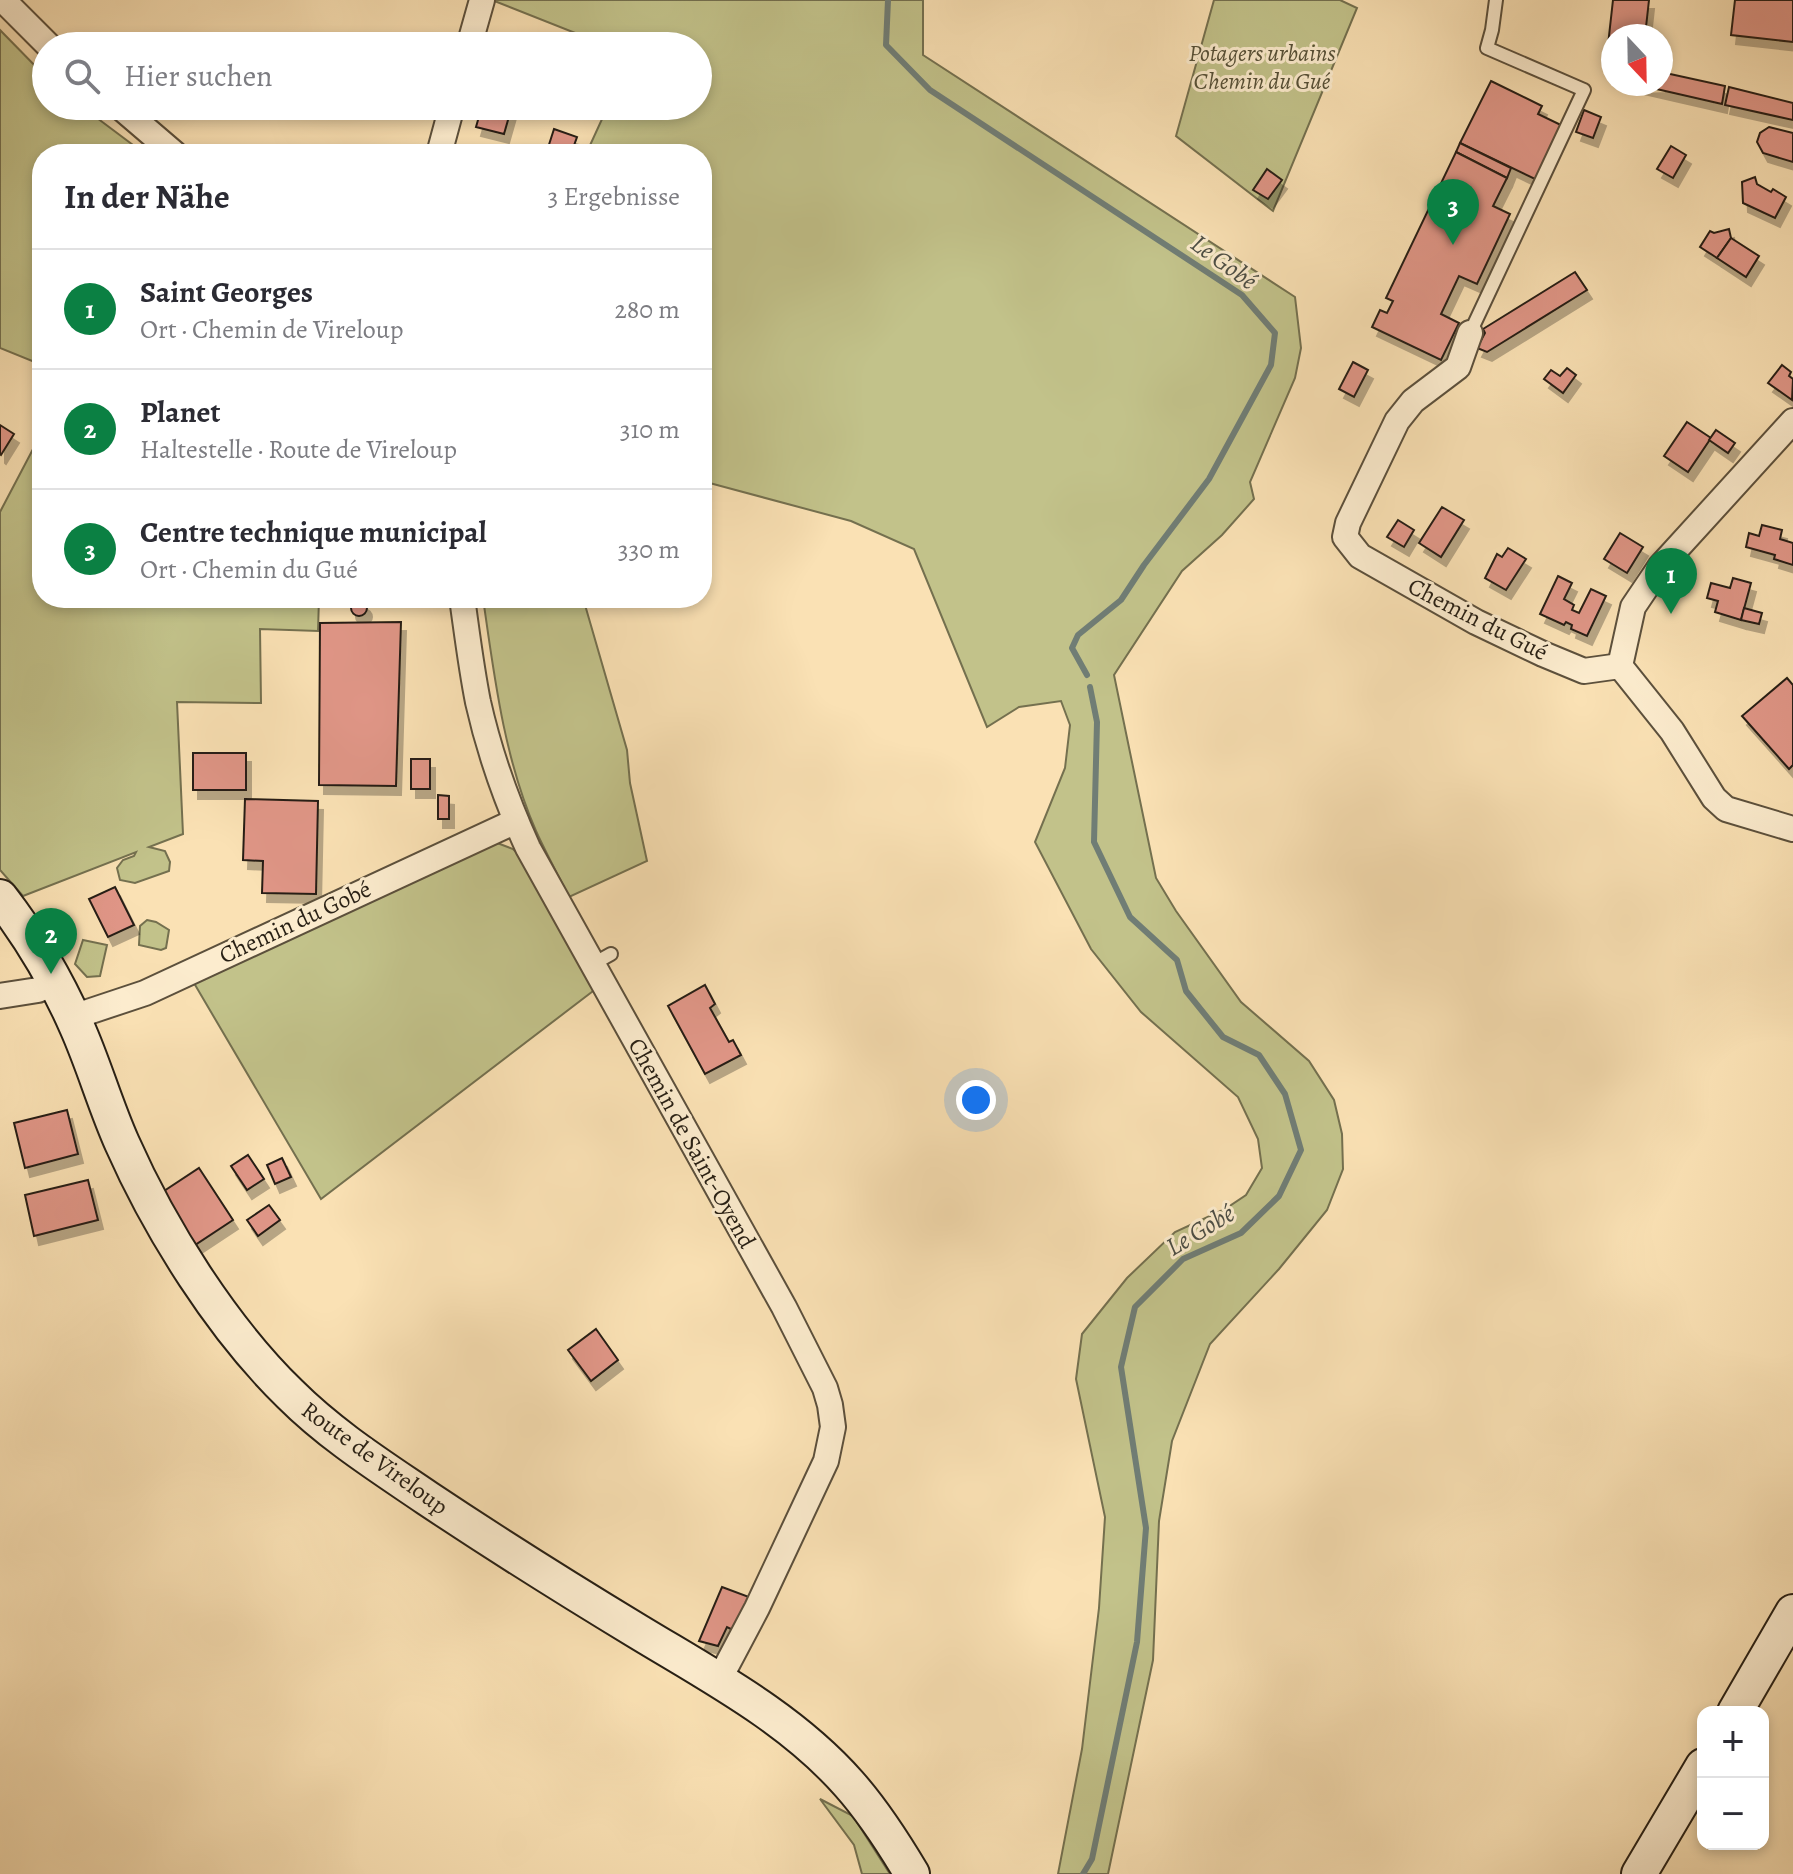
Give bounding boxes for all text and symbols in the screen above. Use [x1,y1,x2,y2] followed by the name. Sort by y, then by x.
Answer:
[1601,24,1673,96] north arrow
[32,32,712,120] search box
[1188,37,1336,97] park label: Potagers urbains Chemin du Gué
[60,54,104,98] icon: search
[124,56,273,96] text: Hier suchen
[64,173,230,220] text: In der Nähe
[547,179,680,214] text: 3 Ergebnisse
[1427,179,1479,245] pin: 3
[1184,226,1265,298] water label: Le Gobé
[140,272,313,312] text: Saint Georges
[85,292,95,327] text: 1
[614,292,680,327] text: 280 m
[140,312,403,347] text: Ort · Chemin de Vireloup
[140,392,220,432] text: Planet
[84,412,96,447] text: 2
[620,412,680,447] text: 310 m
[140,432,457,467] text: Haltestelle · Route de Vireloup
[140,512,487,552] text: Centre technique municipal
[84,532,96,567] text: 3
[618,532,680,567] text: 330 m
[1645,548,1697,614] pin: 1
[140,552,358,587] text: Ort · Chemin du Gué
[1403,570,1553,668] street label: Chemin du Gué
[214,873,376,971] street label: Chemin du Gobé
[25,908,77,974] pin: 2
[621,1032,763,1254] street label: Chemin de Saint-Oyend
[956,1080,996,1120] your location
[1159,1196,1241,1264] water label: Le Gobé
[295,1394,455,1522] street label: Route de Vireloup
[1697,1706,1769,1850] map controls
[1697,1706,1769,1778] button: +
[1697,1778,1769,1850] button: −

